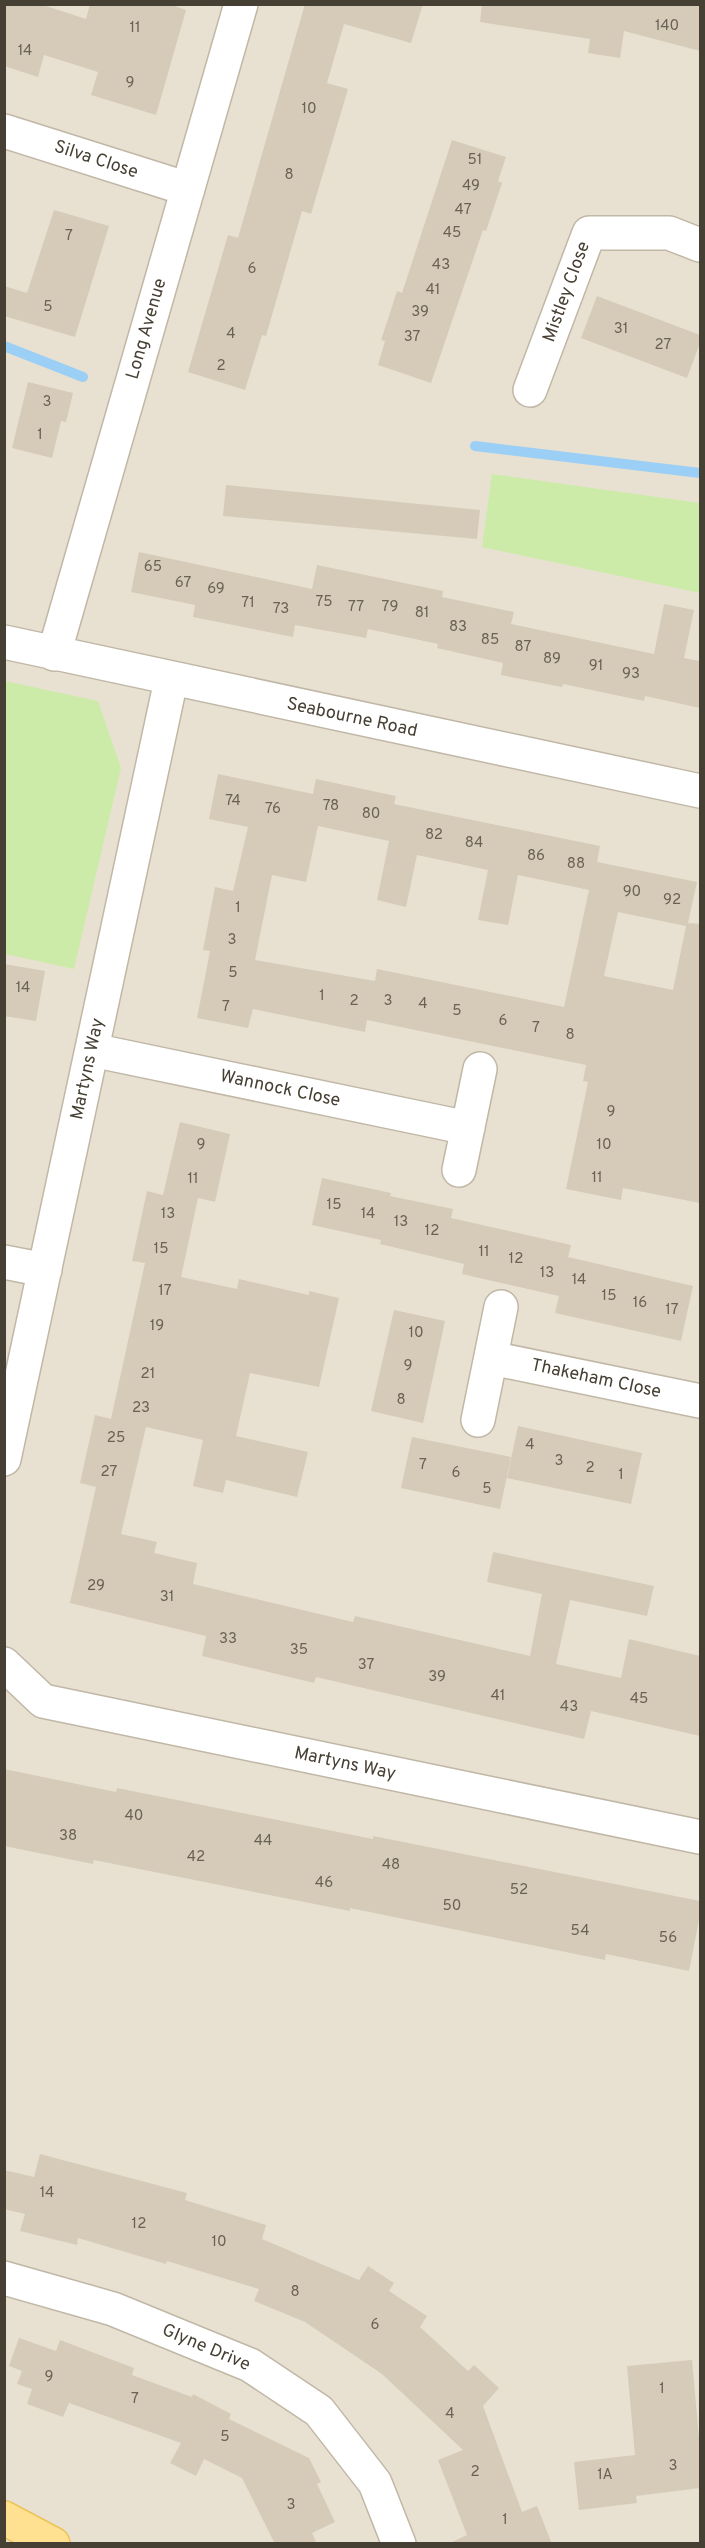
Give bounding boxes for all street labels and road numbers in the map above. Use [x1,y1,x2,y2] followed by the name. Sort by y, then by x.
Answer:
[51,136,141,184] street label: Silva Close
[538,238,596,346] street label: Mistley Close
[122,276,172,382] street label: Long Avenue
[284,693,420,743] street label: Seabourne Road
[66,1016,110,1122] street label: Martyns Way
[218,1065,342,1113] street label: Wannock Close
[529,1354,663,1404] street label: Thakeham Close
[292,1742,398,1786] street label: Martyns Way
[158,2319,254,2377] street label: Glyne Drive

